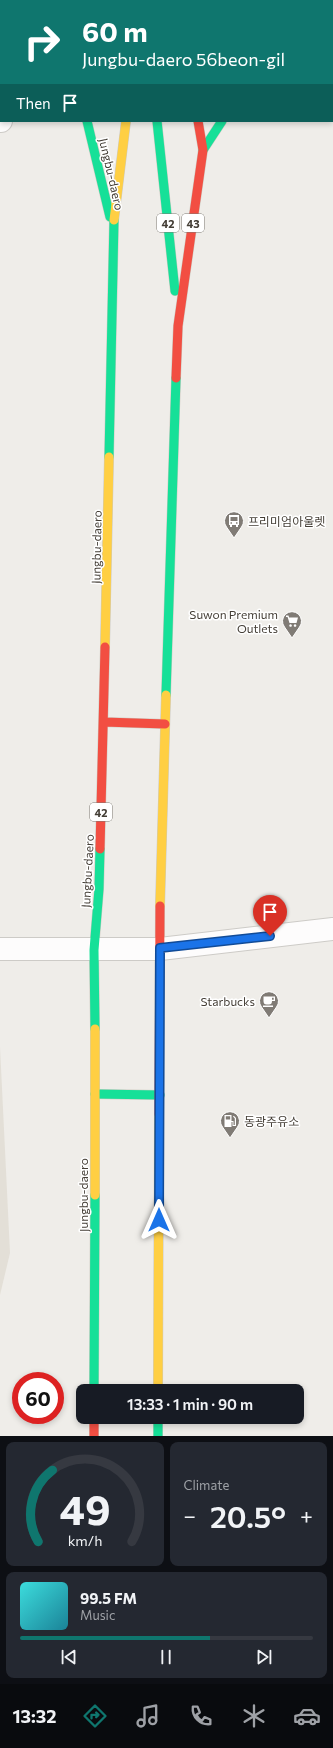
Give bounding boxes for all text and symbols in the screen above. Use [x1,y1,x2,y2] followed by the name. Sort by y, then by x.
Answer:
[82,14,148,48] text: 60 m
[16,16,68,68] icon: right
[82,48,285,70] text: Jungbu-daero 56beon-gil
[59,92,81,114] icon: arrive
[16,94,51,112] text: Then
[96,136,127,212] street label: Jungbu-daero
[157,214,179,232] road number: 42
[182,214,204,232] road number: 43
[88,510,105,584] street label: Jungbu-daero
[223,510,245,538] bus stop icon: 프리미엄아울렛
[248,514,325,528] place label: 프리미엄아울렛
[189,607,278,635] place label: Suwon Premium Outlets
[281,610,303,638] supermarket icon: Suwon Premium Outlets
[90,803,112,821] road number: 42
[78,834,97,908] street label: Jungbu-daero
[253,895,287,936] pin
[259,901,281,923] icon: arrive
[258,990,280,1018] cafe icon: Starbucks
[200,994,255,1008] place label: Starbucks
[219,1110,241,1138] fuel station icon: 동광주유소
[244,1114,299,1128] place label: 동광주유소
[76,1158,91,1232] street label: Jungbu-daero
[138,1199,180,1241] position arrow
[12,1372,64,1424] speed limit sign: 60
[127,1395,253,1413] text: 13:33 · 1 min · 90 m
[184,1477,229,1493] text: Climate
[59,1483,110,1534] text: 49
[210,1497,286,1534] text: 20.5°
[184,1502,196,1529] text: −
[300,1502,313,1529] text: +
[67,1531,102,1549] text: km/h
[80,1589,137,1607] text: 99.5 FM
[80,1607,115,1623] text: Music
[58,1646,80,1668] icon: previous
[155,1646,177,1668] icon: pause
[253,1646,275,1668] icon: next
[81,1702,109,1730] icon: directions
[134,1702,162,1730] icon: music
[187,1702,215,1730] icon: phone
[240,1702,268,1730] icon: climate
[293,1702,321,1730] icon: car
[12,1705,56,1727] text: 13:32

